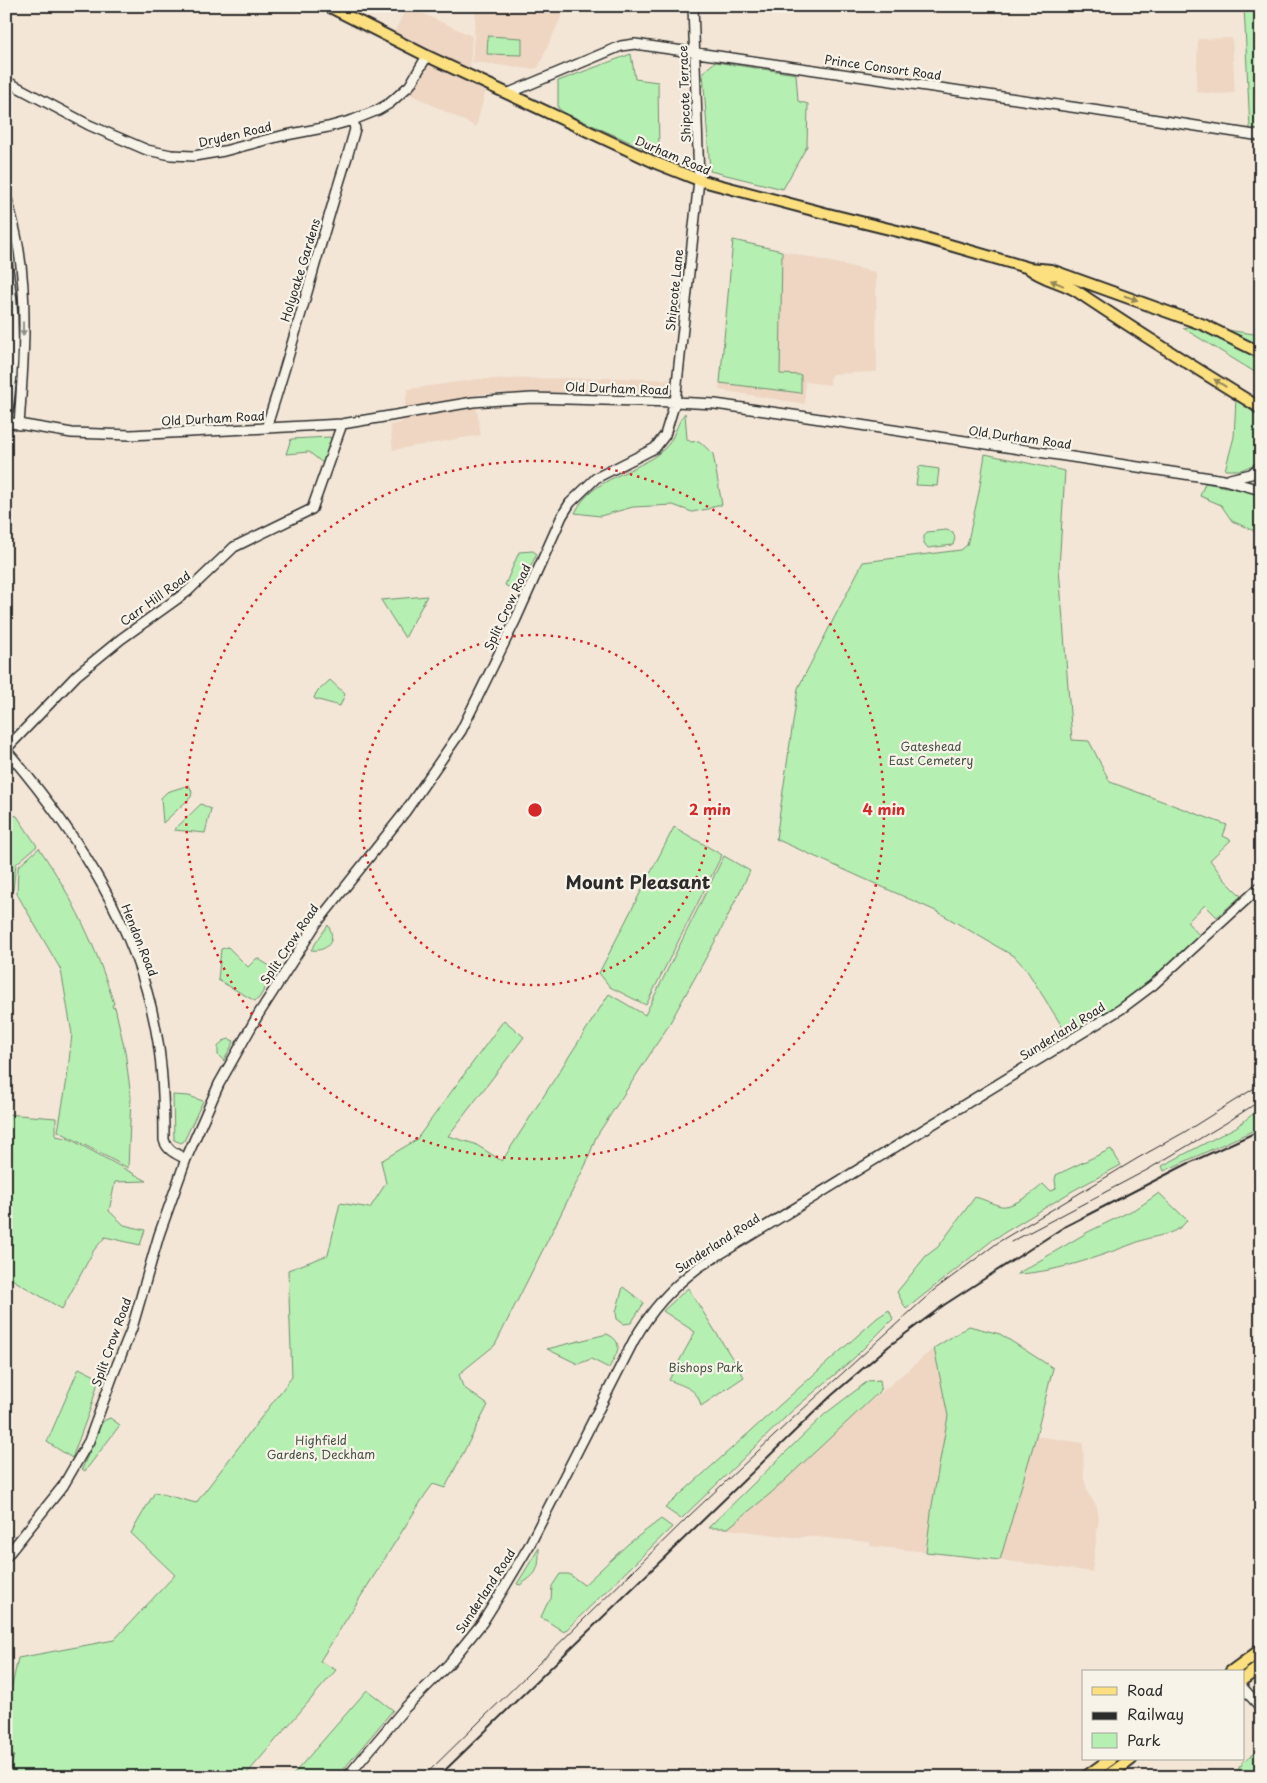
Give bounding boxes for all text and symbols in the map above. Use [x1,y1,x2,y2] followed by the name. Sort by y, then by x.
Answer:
[673,45,695,143] street label: Shipcote Terrace
[823,50,943,84] street label: Prince Consort Road
[197,117,273,151] street label: Dryden Road
[632,131,714,179] street label: Durham Road
[276,216,324,324] street label: Holyoake Gardens
[661,248,687,332] street label: Shipcote Lane
[1050,278,1064,286] one-way arrow
[1124,294,1139,302] one-way arrow
[19,321,27,337] one-way arrow
[565,377,669,399] street label: Old Durham Road
[1214,378,1227,388] one-way arrow
[161,406,265,430] street label: Old Durham Road
[967,421,1073,453] street label: Old Durham Road
[479,561,535,653] street label: Split Crow Road
[116,566,194,630] street label: Carr Hill Road
[889,737,973,769] park label: Gateshead East Cemetery
[689,797,731,820] text: 2 min
[863,797,905,820] text: 4 min
[526,801,544,819] centre of rings
[566,868,711,895] district label: Mount Pleasant
[255,900,323,988] street label: Split Crow Road
[117,901,163,979] street label: Hendon Road
[1016,997,1108,1065] street label: Sunderland Road
[671,1209,763,1277] street label: Sunderland Road
[87,1295,135,1389] street label: Split Crow Road
[669,1358,743,1376] park label: Bishops Park
[267,1431,375,1463] park label: Highfield Gardens, Deckham
[451,1545,519,1637] street label: Sunderland Road
[1082,1670,1244,1760] legend
[1127,1678,1163,1701] text: Road
[1127,1702,1184,1725] text: Railway
[1127,1728,1161,1751] text: Park

